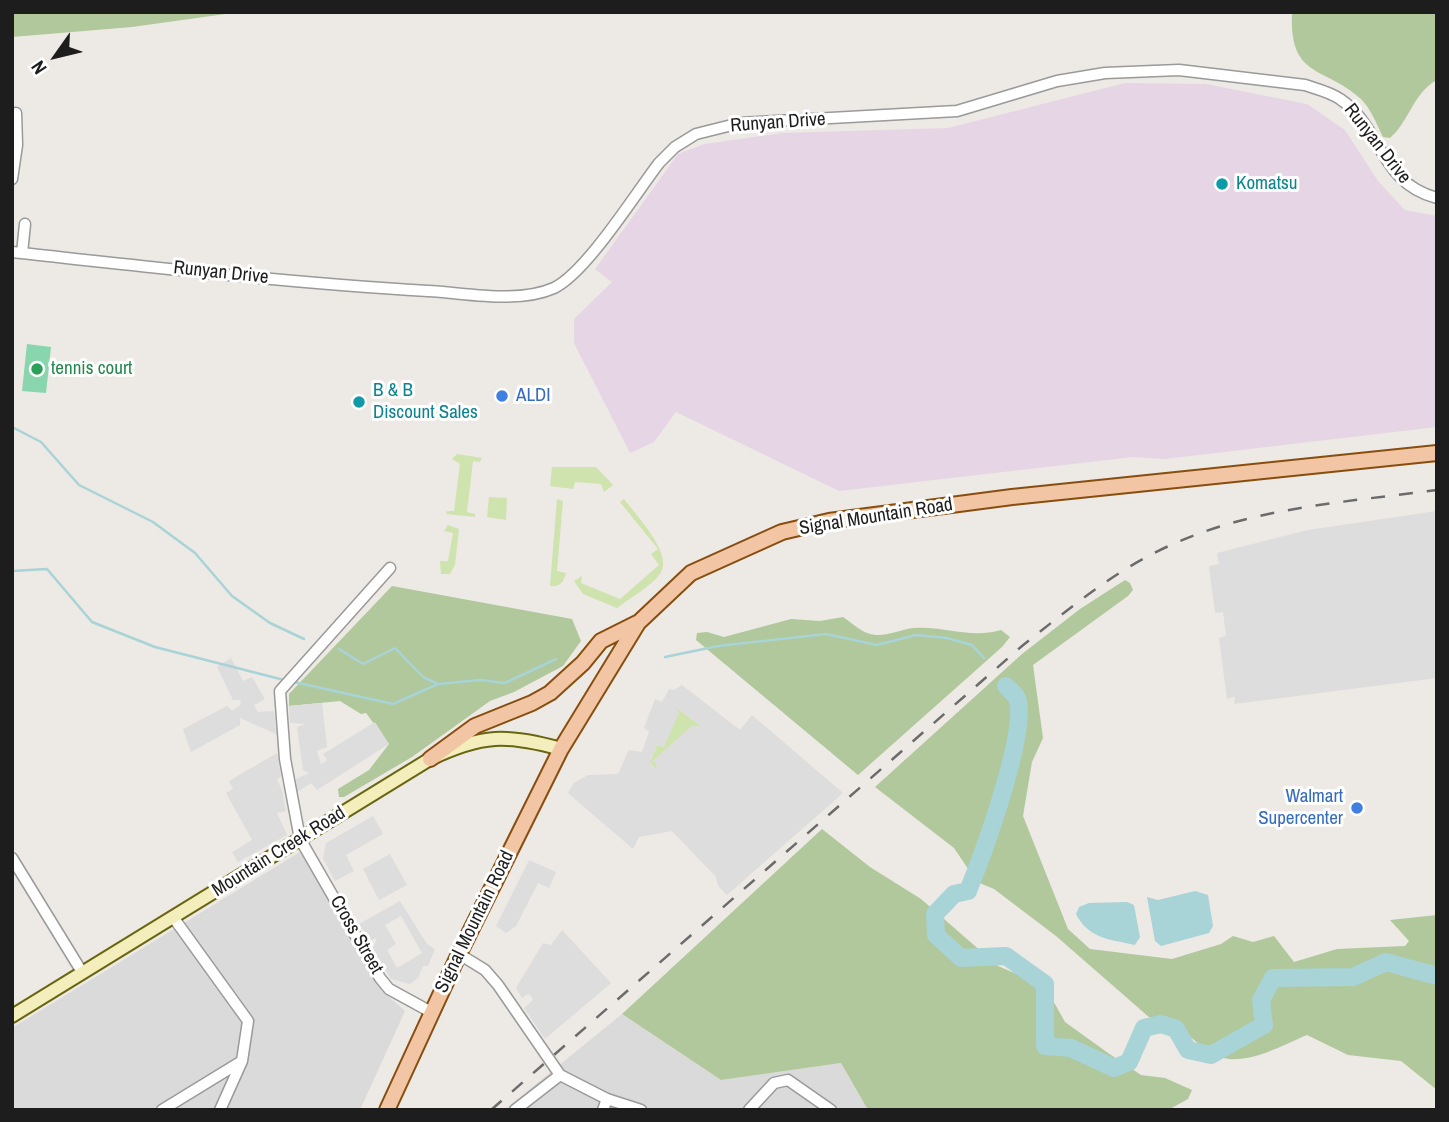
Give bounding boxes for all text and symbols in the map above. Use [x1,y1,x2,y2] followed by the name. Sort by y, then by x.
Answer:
[21,21,91,91] north arrow
[25,56,53,80] text: N
[1339,99,1415,189] street label: Runyan Drive
[730,108,826,138] street label: Runyan Drive
[1236,173,1297,195] place label: Komatsu
[1214,176,1230,192] marker: Komatsu
[172,257,270,289] street label: Runyan Drive
[51,358,132,380] place label: tennis court
[29,361,45,377] marker: tennis court
[373,380,478,424] place label: B & B Discount Sales
[516,385,551,407] place label: ALDI
[494,388,510,404] marker: ALDI
[351,394,367,410] marker: B & B Discount Sales
[798,494,954,540] street label: Signal Mountain Road
[1258,786,1343,830] place label: Walmart Supercenter
[1349,800,1365,816] marker: Walmart Supercenter
[208,802,350,902] street label: Mountain Creek Road
[431,847,519,997] street label: Signal Mountain Road
[324,892,388,978] street label: Cross Street

